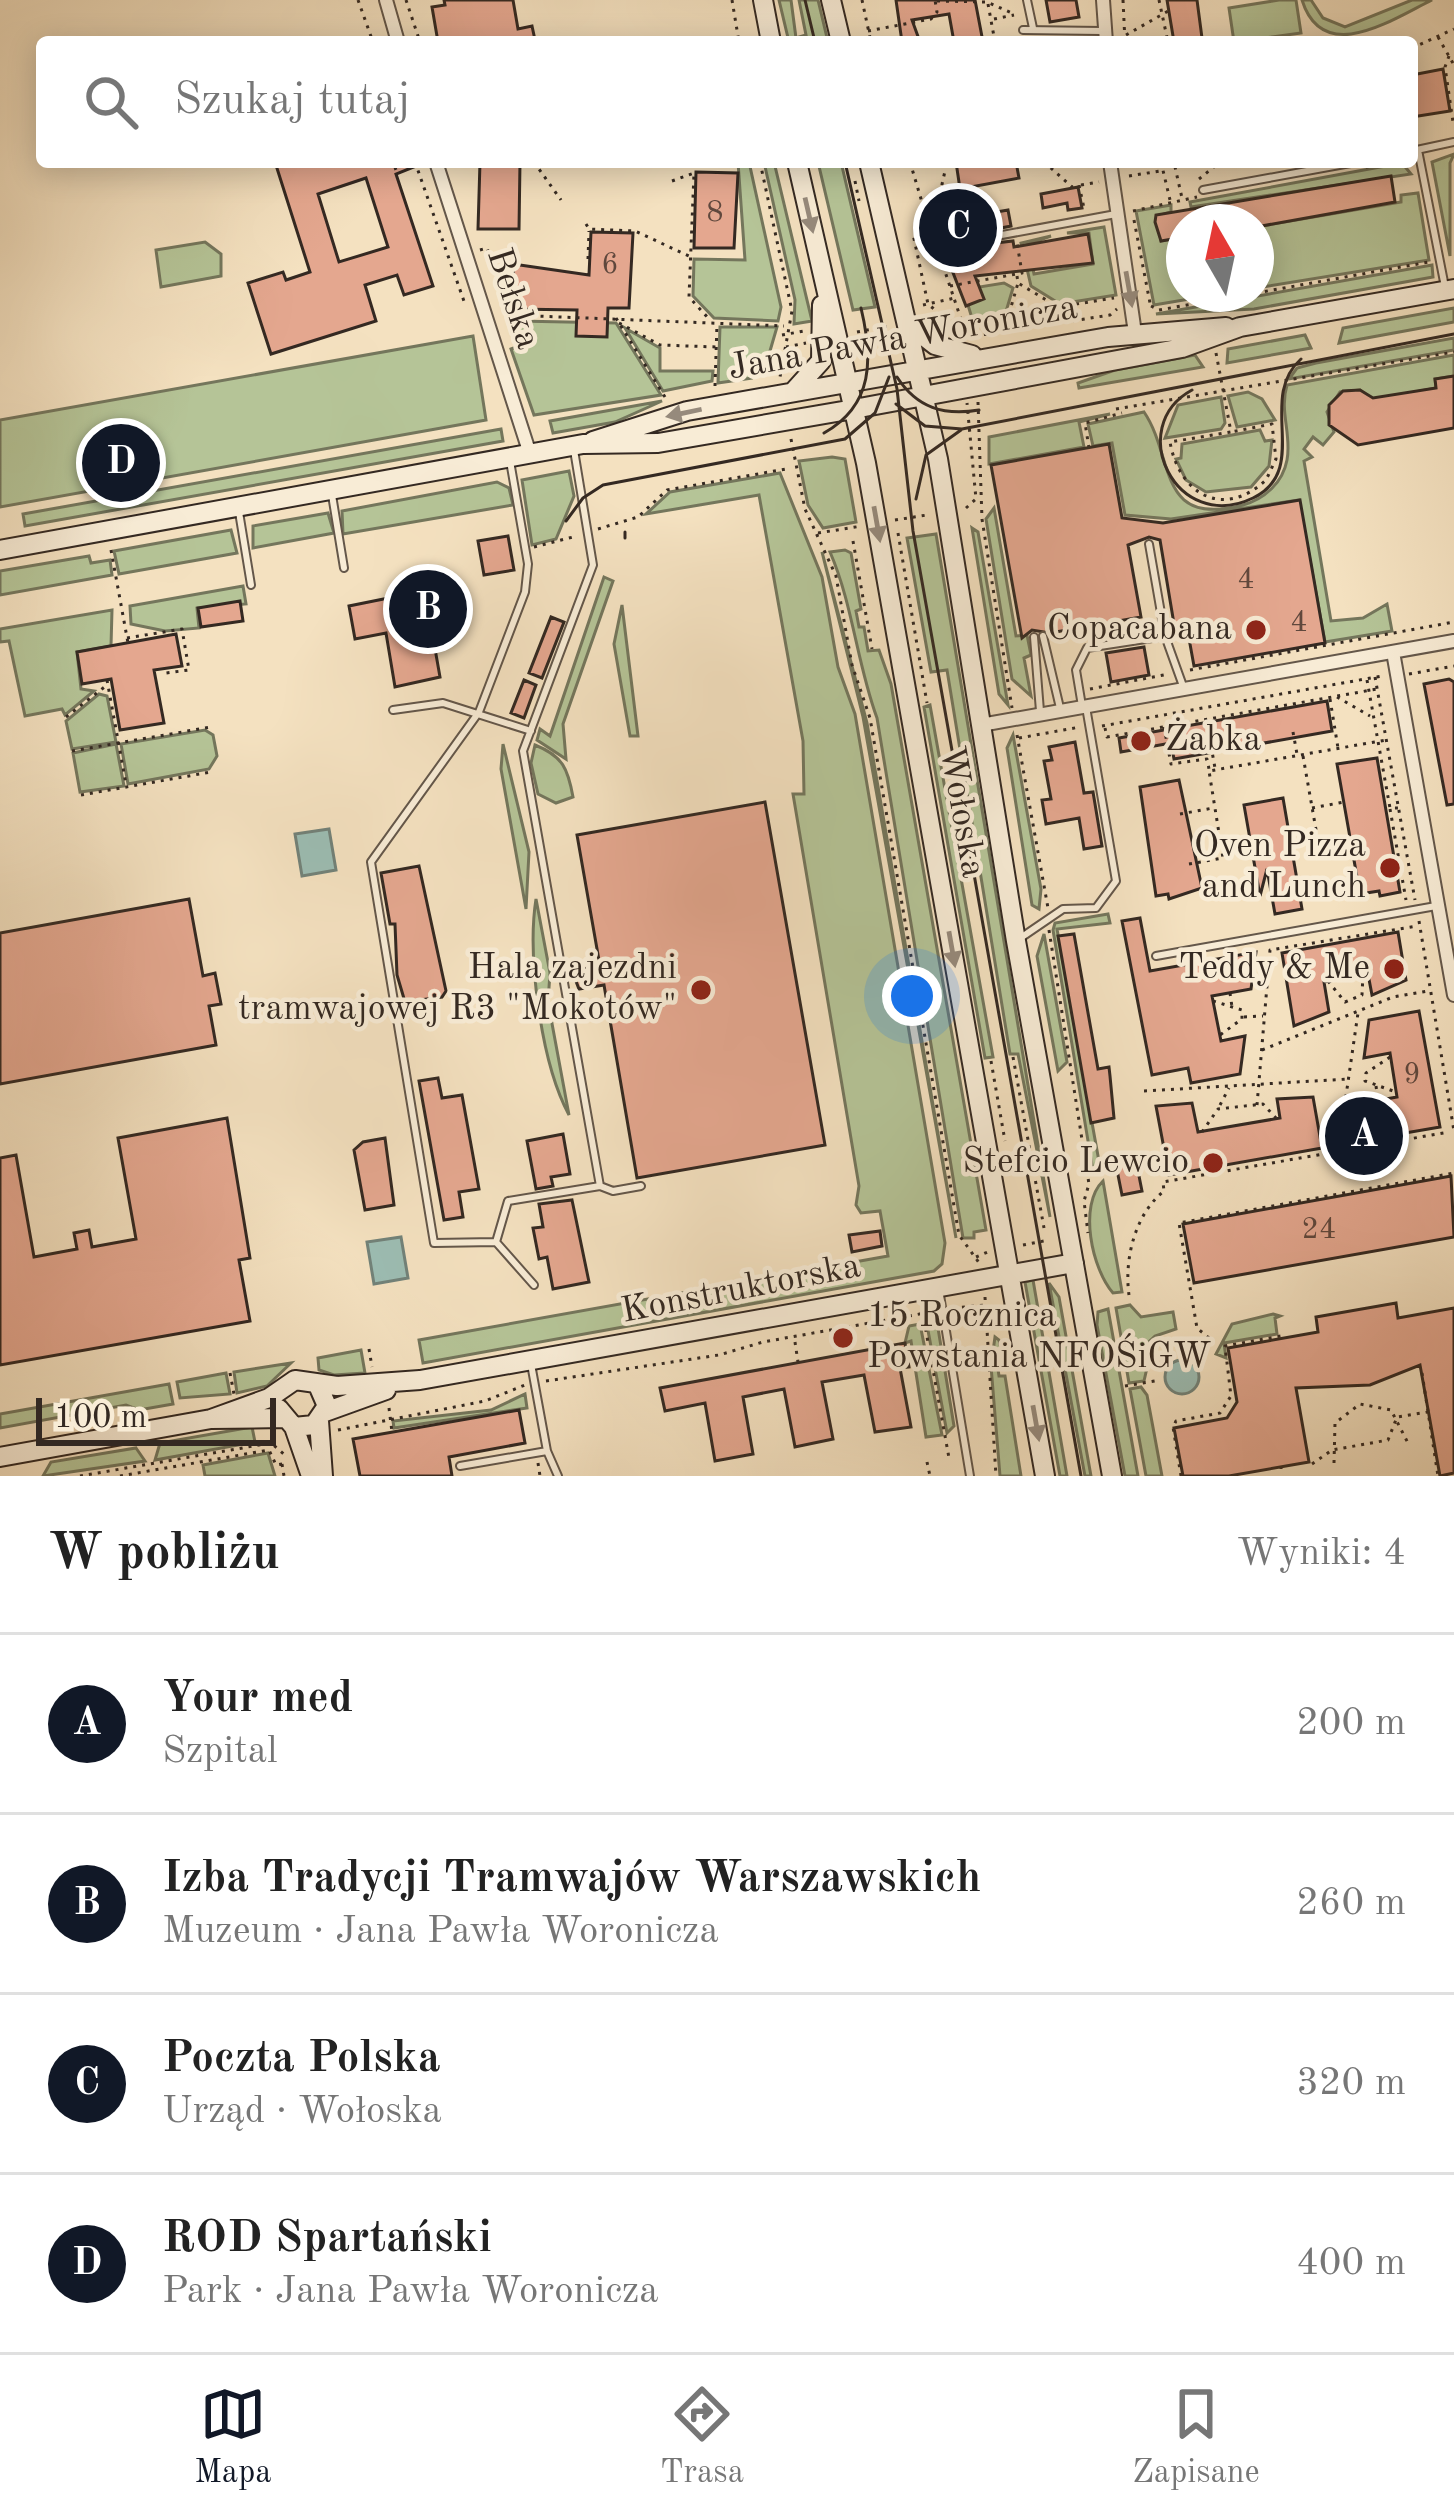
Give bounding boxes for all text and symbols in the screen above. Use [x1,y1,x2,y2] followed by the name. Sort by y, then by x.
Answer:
[36,36,1418,168] search box
[78,69,144,135] icon: search
[174,79,411,124] text: Szukaj tutaj
[919,183,997,273] pin: C
[800,196,819,233] one-way arrow
[706,198,724,228] house number: 8
[1166,204,1274,312] north arrow
[479,244,545,354] street label: Bełska
[601,250,619,280] house number: 6
[1120,271,1139,308] one-way arrow
[726,290,1081,387] street label: Jana Pawła Woronicza
[665,404,703,423] one-way arrow
[82,418,160,508] pin: D
[867,506,886,543] one-way arrow
[389,564,467,654] pin: B
[1237,565,1255,595] house number: 4
[1290,608,1308,638] house number: 4
[1047,612,1232,648] place label: Copacabana
[1243,617,1269,643] marker: Copacabana
[1165,717,1261,759] place label: Żabka
[1128,728,1154,754] marker: Żabka
[932,743,990,881] street label: Wołoska
[1194,829,1366,906] place label: Oven Pizza and Lunch
[1377,855,1403,881] marker: Oven Pizza and Lunch
[943,931,962,969] one-way arrow
[238,951,677,1028] place label: Hala zajezdni tramwajowej R3 "Mokotów"
[1178,951,1370,987] place label: Teddy & Me
[1381,956,1407,982] marker: Teddy & Me
[882,966,942,1026] your location
[688,977,714,1003] marker: Hala zajezdni tramwajowej R3 "Mokotów"
[1403,1060,1421,1090] house number: 9
[1325,1091,1403,1181] pin: A
[962,1145,1189,1181] place label: Stefcio Lewcio
[1200,1150,1226,1176] marker: Stefcio Lewcio
[1302,1215,1336,1245] house number: 24
[618,1249,864,1331] street label: Konstruktorska
[867,1299,1212,1376] place label: 15 Rocznica Powstania NFOŚiGW
[830,1325,856,1351] marker: 15 Rocznica Powstania NFOŚiGW
[36,1392,276,1445] scale bar
[54,1402,147,1435] text: 100 m
[1026,1405,1045,1442] one-way arrow
[48,1529,280,1580] text: W pobliżu
[1237,1534,1406,1573] text: Wyniki: 4
[162,1677,353,1722] text: Your med
[72,1704,102,1743] text: A
[1296,1704,1406,1743] text: 200 m
[162,1732,278,1771] text: Szpital
[162,1857,981,1902] text: Izba Tradycji Tramwajów Warszawskich
[73,1884,101,1923] text: B
[1296,1884,1406,1923] text: 260 m
[162,1912,719,1951] text: Muzeum · Jana Pawła Woronicza
[162,2037,441,2082] text: Poczta Polska
[74,2064,100,2103] text: C
[1296,2064,1406,2103] text: 320 m
[162,2092,442,2131] text: Urząd · Wołoska
[162,2217,492,2262] text: ROD Spartański
[72,2244,102,2283] text: D
[1296,2244,1406,2283] text: 400 m
[162,2272,659,2311] text: Park · Jana Pawła Woronicza
[194,2381,272,2494] tab: Mapa
[660,2381,744,2494] tab: Trasa
[1132,2381,1260,2494] tab: Zapisane

